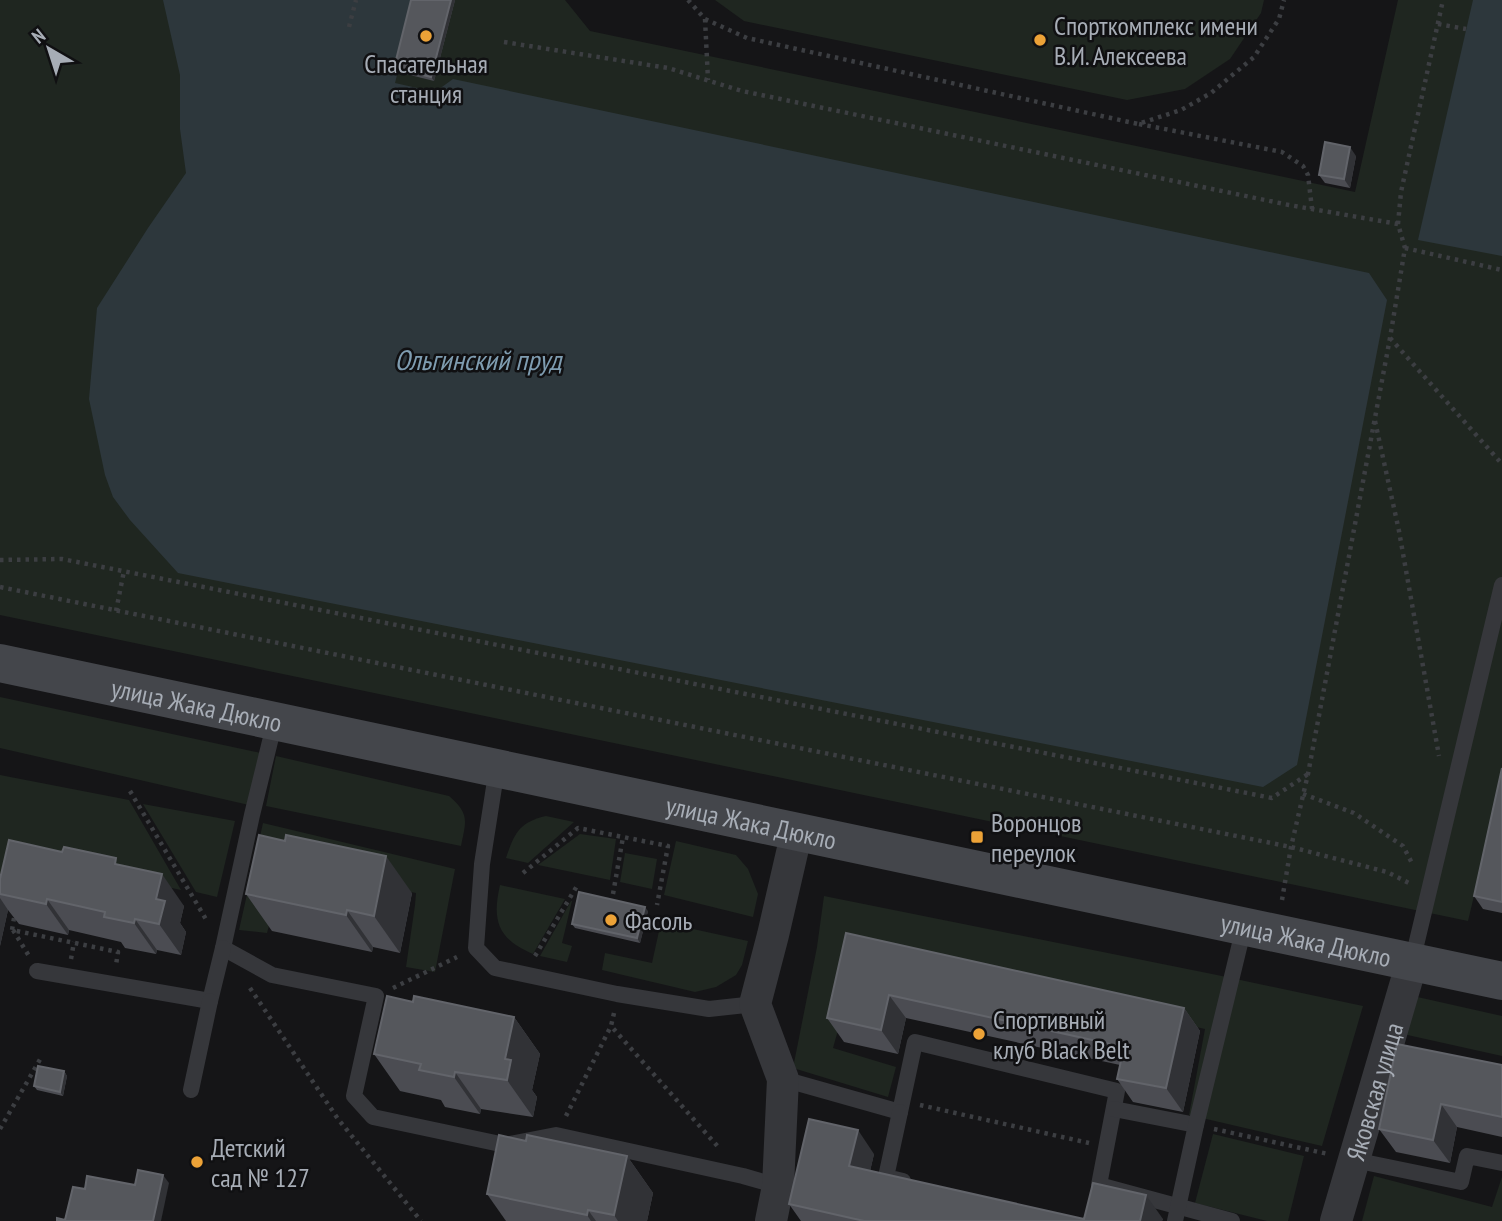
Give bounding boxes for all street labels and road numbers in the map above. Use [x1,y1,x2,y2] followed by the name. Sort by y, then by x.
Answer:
[108,671,285,739] street label: улица Жака Дюкло
[663,788,840,856] street label: улица Жака Дюкло
[1218,905,1394,974] street label: улица Жака Дюкло
[1338,1019,1410,1164] street label: Яковская улица

